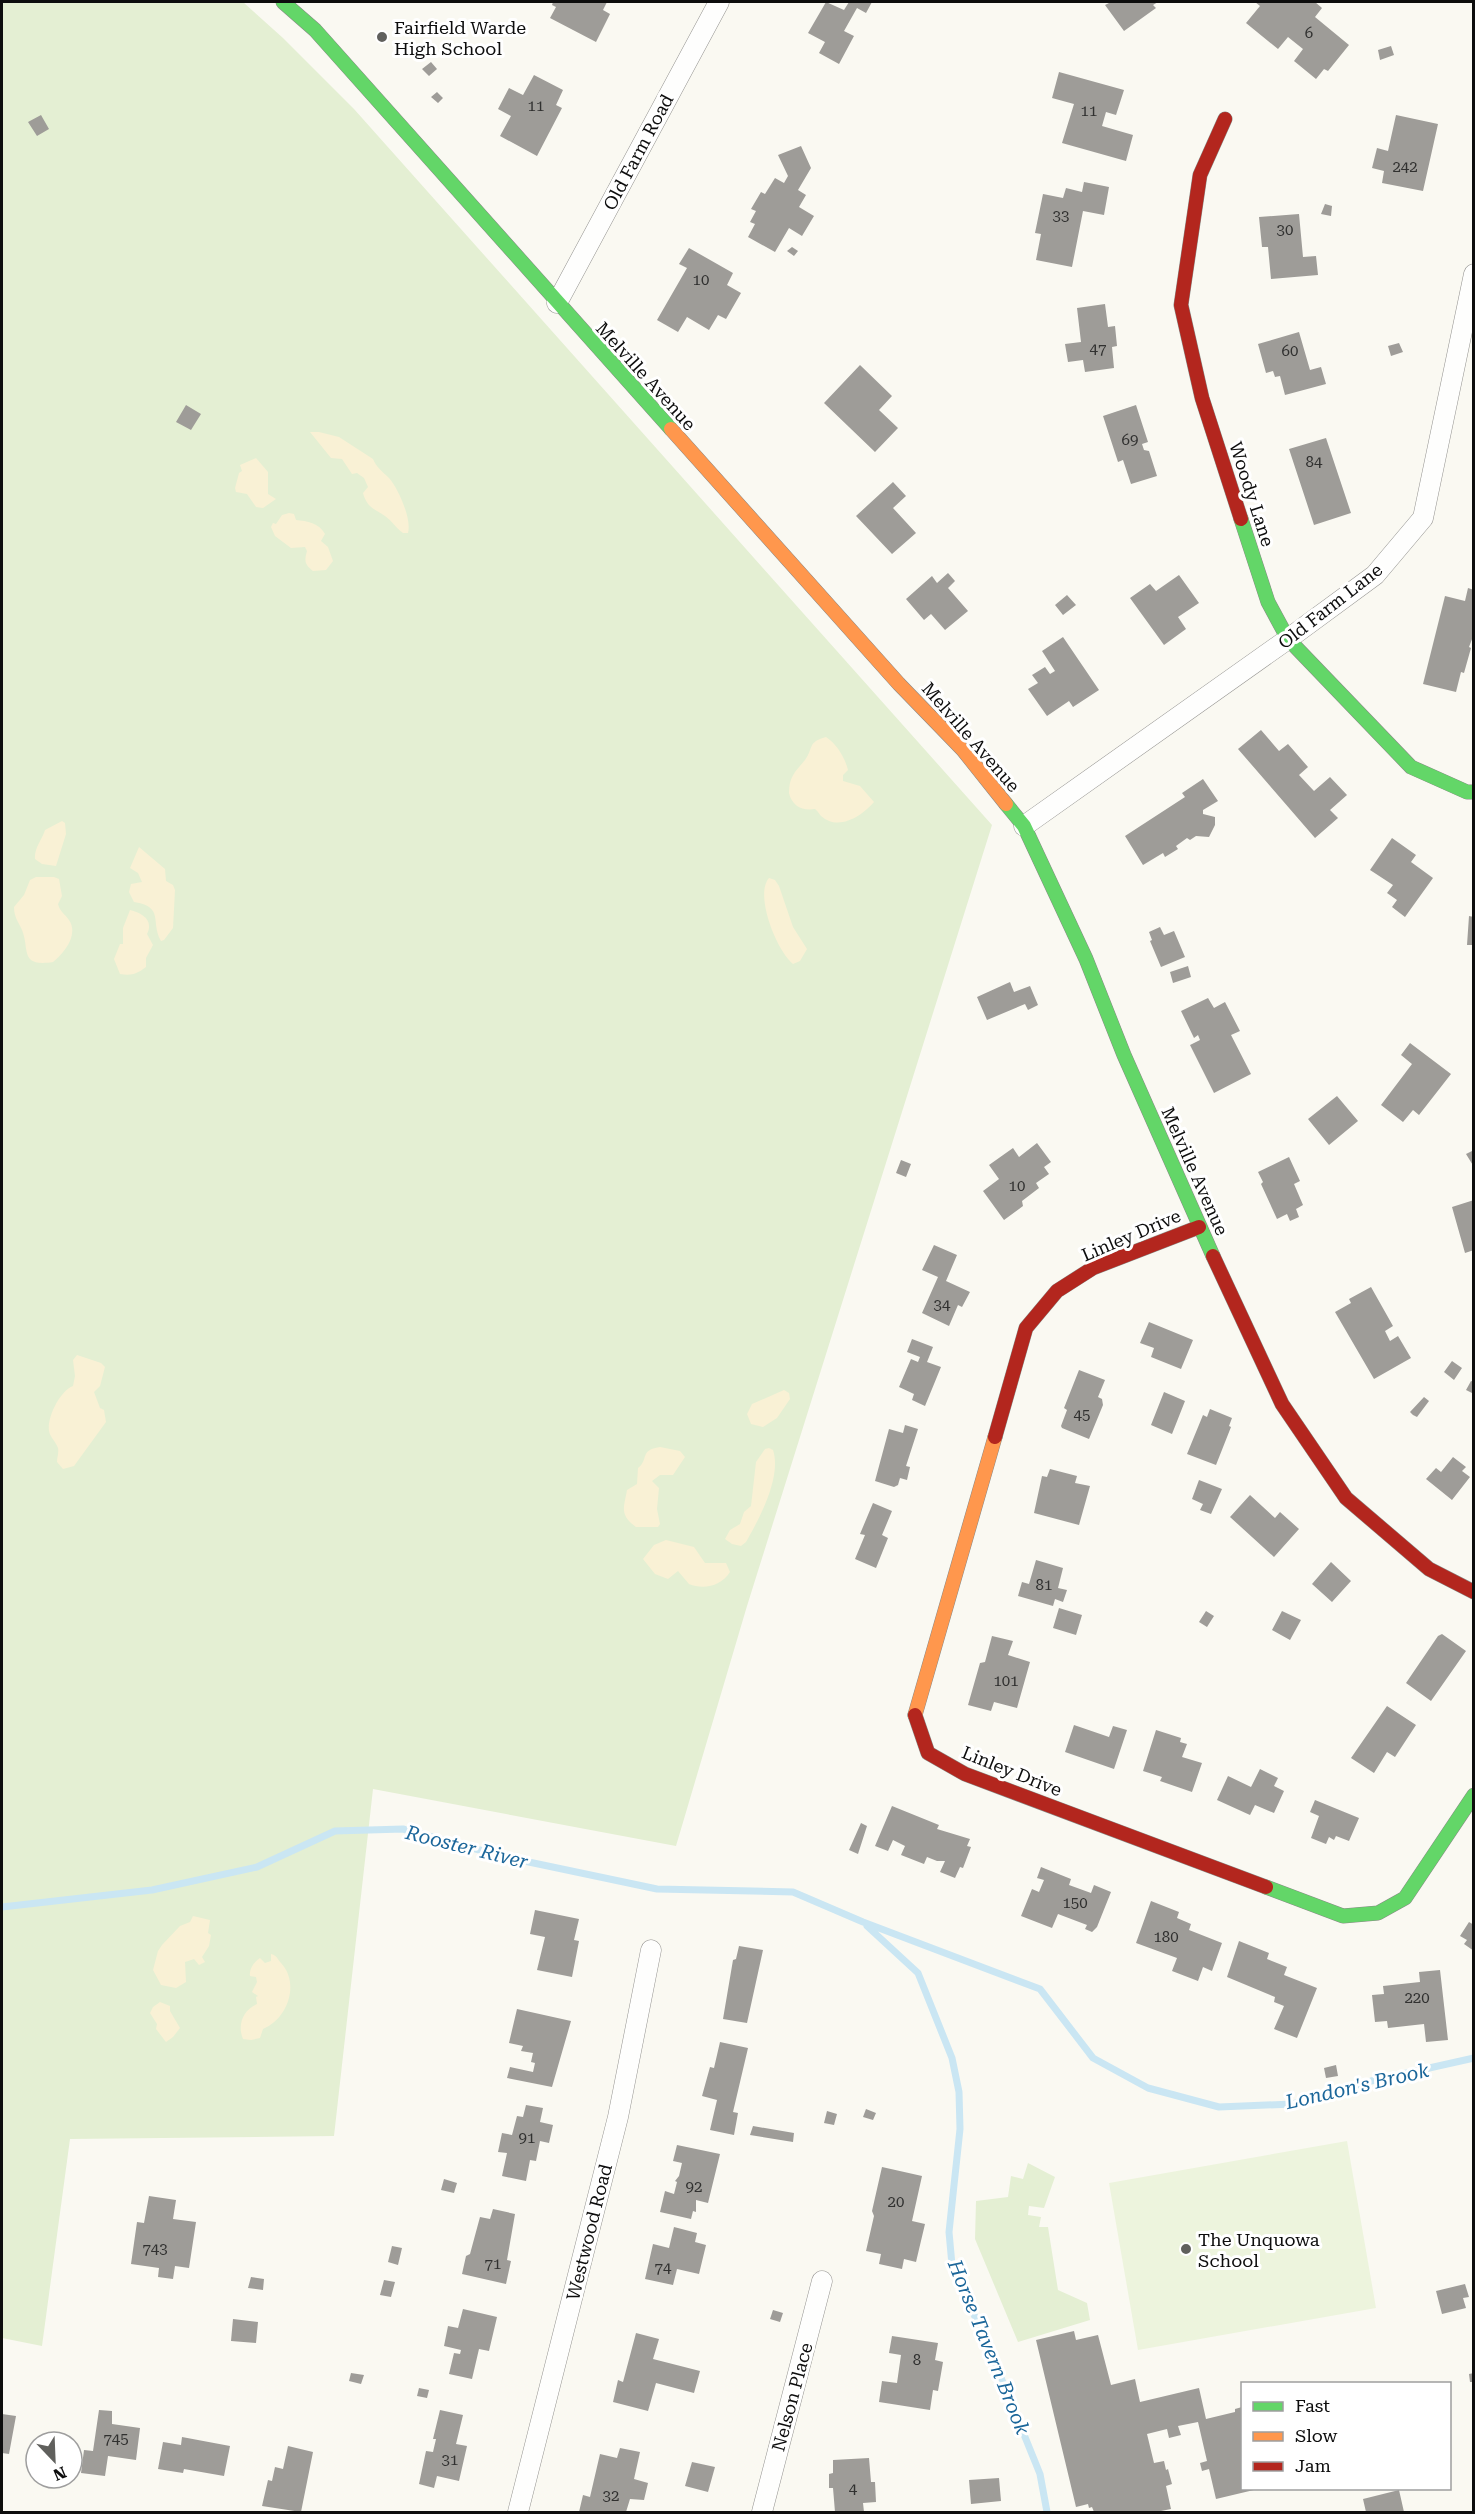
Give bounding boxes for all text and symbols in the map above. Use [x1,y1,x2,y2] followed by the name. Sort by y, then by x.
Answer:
[394,17,526,59] place label: Fairfield Warde High School
[1305,24,1313,42] house number: 6
[375,30,389,44] marker: Fairfield Warde High School
[599,90,678,214] street label: Old Farm Road
[528,97,544,115] house number: 11
[1081,102,1097,120] house number: 11
[1392,158,1418,176] house number: 242
[1053,207,1069,225] house number: 33
[1277,221,1293,239] house number: 30
[693,271,709,289] house number: 10
[592,318,700,435] street label: Melville Avenue
[1090,340,1106,358] house number: 47
[1282,342,1298,360] house number: 60
[1122,431,1138,449] house number: 69
[1225,439,1279,549] street label: Woody Lane
[1306,453,1323,471] house number: 84
[1274,559,1386,653] street label: Old Farm Lane
[918,678,1024,796] street label: Melville Avenue
[1157,1103,1233,1239] street label: Melville Avenue
[1009,1177,1025,1195] house number: 10
[1078,1205,1184,1265] street label: Linley Drive
[934,1296,951,1314] house number: 34
[1074,1406,1090,1424] house number: 45
[1036,1576,1052,1594] house number: 81
[993,1672,1019,1690] house number: 101
[959,1741,1065,1801] street label: Linley Drive
[402,1820,531,1874] water label: Rooster River
[1062,1894,1088,1912] house number: 150
[1153,1928,1179,1946] house number: 180
[1404,1989,1430,2007] house number: 220
[1282,2058,1431,2114] water label: London's Brook
[519,2129,535,2147] house number: 91
[562,2161,616,2302] street label: Westwood Road
[686,2178,702,2196] house number: 92
[888,2193,904,2211] house number: 20
[1198,2229,1320,2271] place label: The Unquowa School
[142,2240,168,2258] house number: 743
[1179,2242,1193,2256] marker: The Unquowa School
[485,2255,501,2273] house number: 71
[943,2255,1035,2438] water label: Horse Tavern Brook
[655,2259,672,2277] house number: 74
[767,2340,817,2454] street label: Nelson Place
[913,2351,921,2369] house number: 8
[1241,2382,1451,2490] legend
[1295,2395,1330,2416] text: Fast
[1295,2425,1337,2446] text: Slow
[24,2430,84,2490] north arrow
[103,2430,129,2448] house number: 745
[442,2451,458,2469] house number: 31
[1295,2455,1331,2476] text: Jam
[50,2462,69,2485] text: N
[849,2480,858,2498] house number: 4
[603,2487,619,2505] house number: 32

